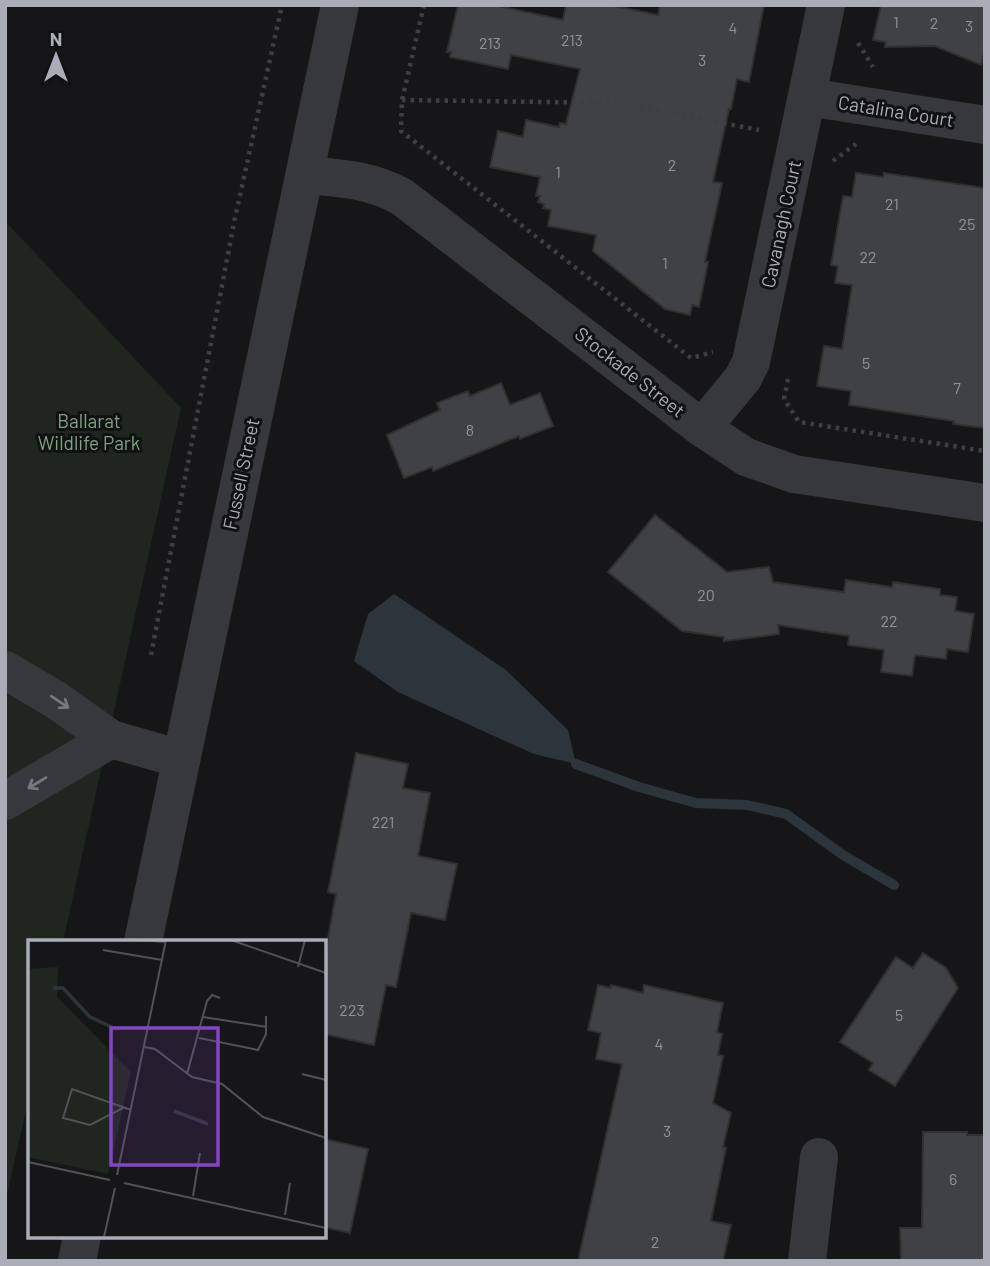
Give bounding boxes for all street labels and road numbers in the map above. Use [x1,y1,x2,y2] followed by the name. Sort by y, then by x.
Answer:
[837,90,956,131] street label: Catalina Court
[756,158,805,290] street label: Cavanagh Court
[571,322,690,422] street label: Stockade Street
[217,416,264,532] street label: Fussell Street

